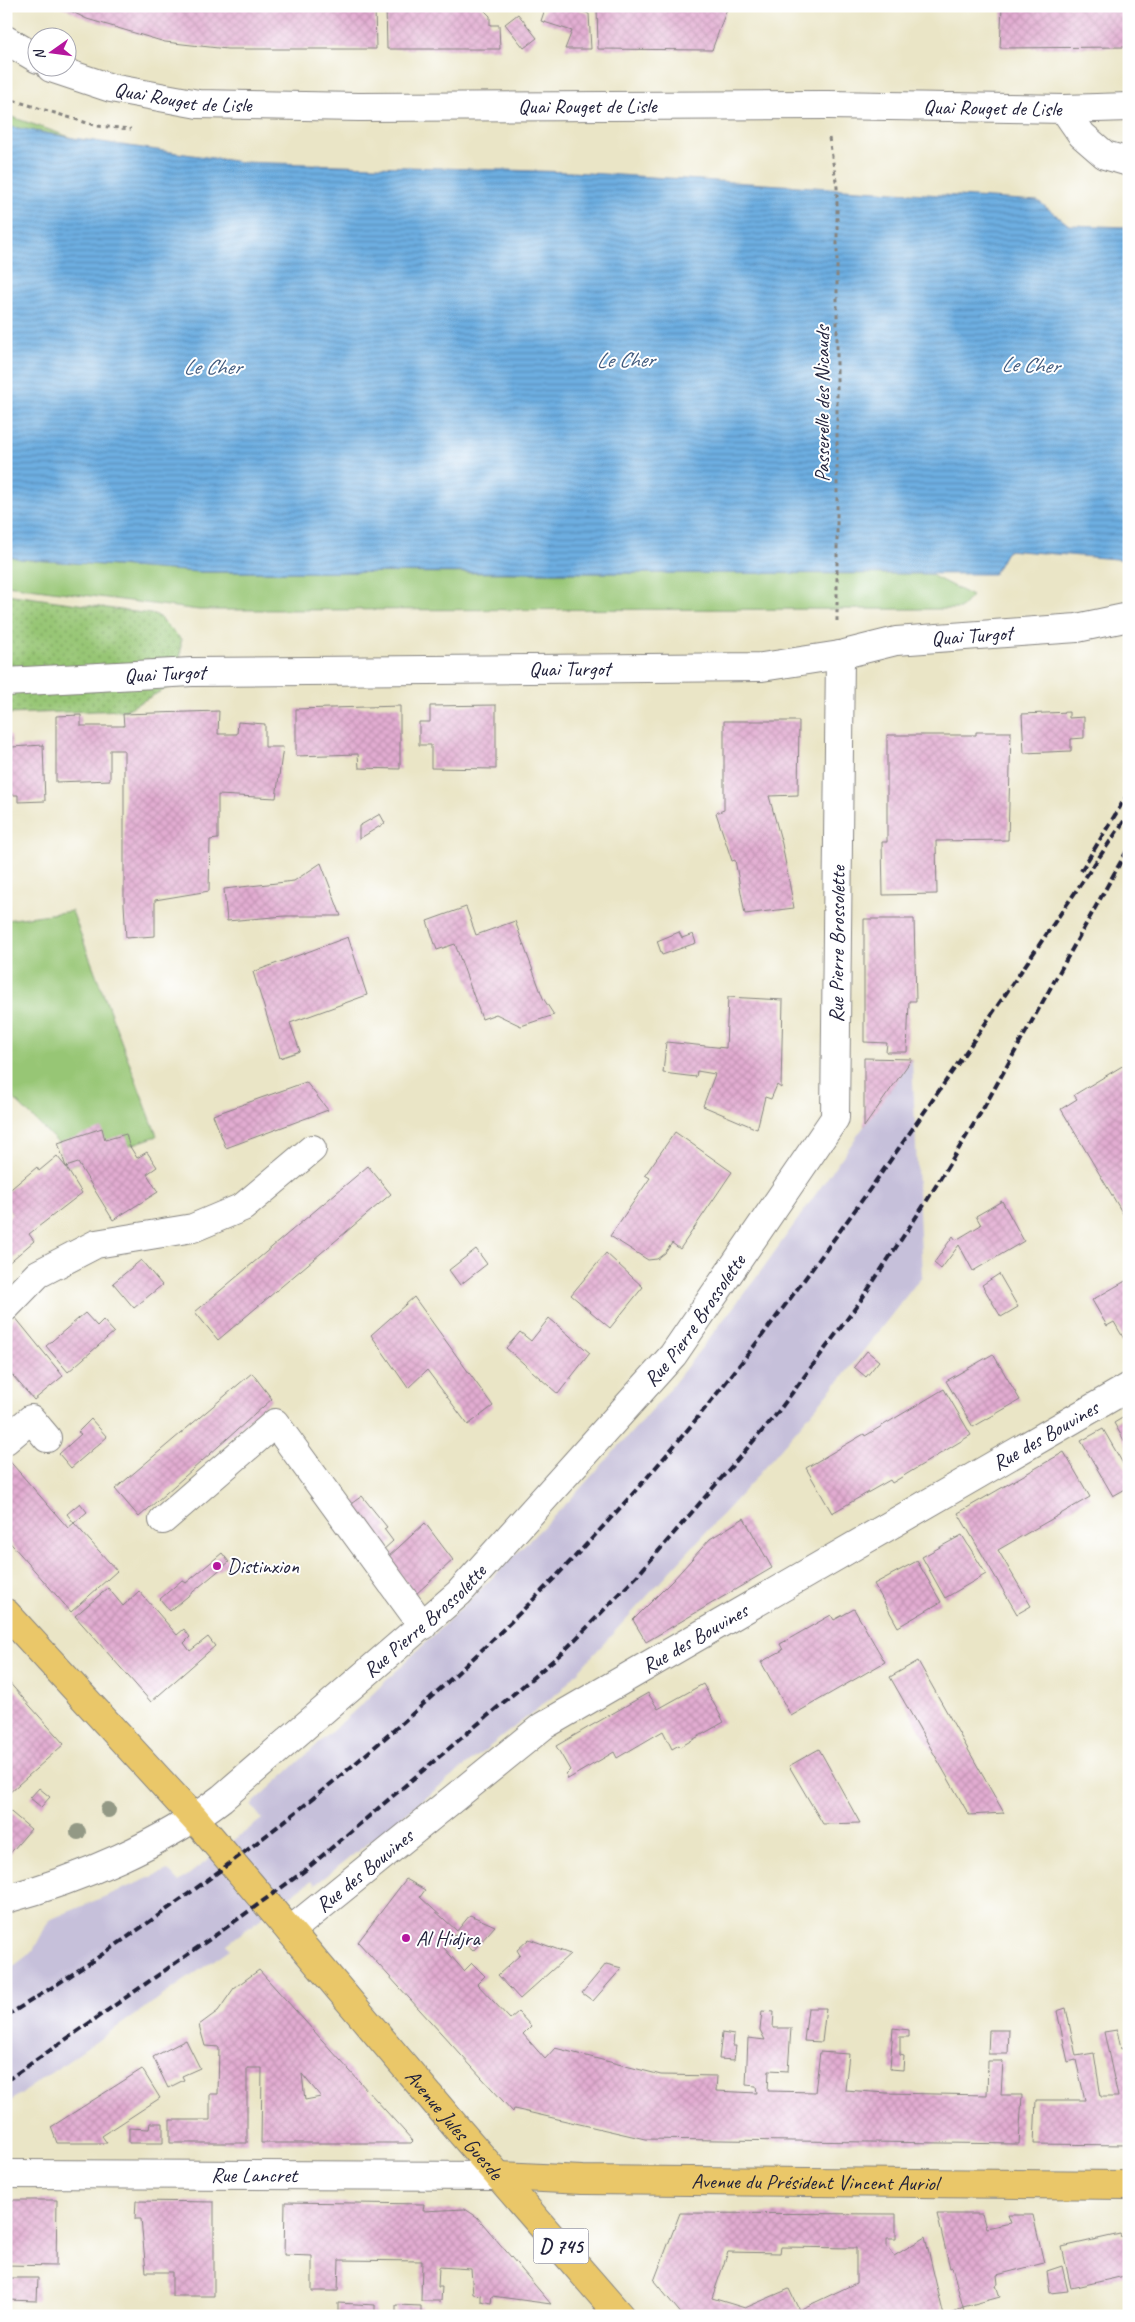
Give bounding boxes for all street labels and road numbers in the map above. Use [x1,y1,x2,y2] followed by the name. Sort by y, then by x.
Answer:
[112,76,253,118] street label: Quai Rouget de Lisle
[518,93,658,119] street label: Quai Rouget de Lisle
[923,94,1063,122] street label: Quai Rouget de Lisle
[809,324,835,482] street label: Passerelle des Nicauds
[930,619,1017,651] street label: Quai Turgot
[529,655,614,682] street label: Quai Turgot
[123,659,209,689] street label: Quai Turgot
[823,865,851,1023] street label: Rue Pierre Brossolette
[638,1248,752,1392] street label: Rue Pierre Brossolette
[988,1394,1105,1476] street label: Rue des Bouvines
[358,1558,492,1683] street label: Rue Pierre Brossolette
[637,1596,754,1679] street label: Rue des Bouvines
[310,1822,420,1918] street label: Rue des Bouvines
[400,2064,509,2186] street label: Avenue Jules Guesde
[211,2162,299,2188] street label: Rue Lancret
[691,2168,942,2196] street label: Avenue du Président Vincent Auriol
[534,2228,588,2264] road number: D 745

